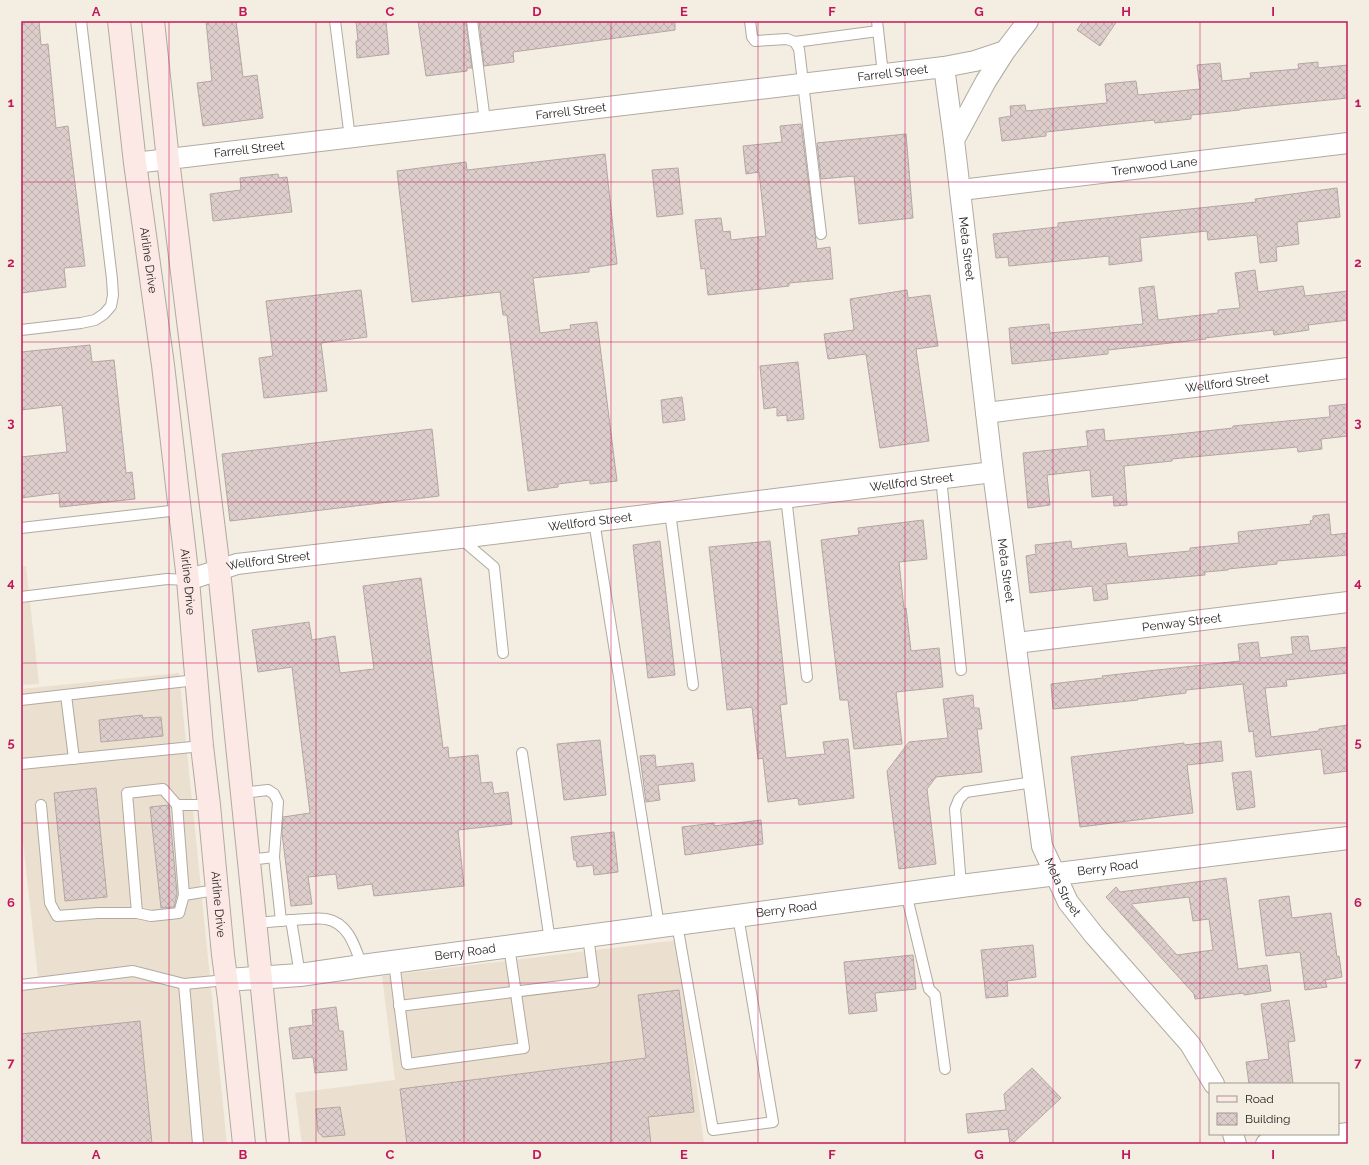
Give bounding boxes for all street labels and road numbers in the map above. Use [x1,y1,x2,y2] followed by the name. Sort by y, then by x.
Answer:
[857,62,929,84] street label: Farrell Street
[535,100,607,122] street label: Farrell Street
[213,138,285,161] street label: Farrell Street
[1111,154,1198,179] street label: Trenwood Lane
[956,216,977,282] street label: Meta Street
[137,226,160,294] street label: Airline Drive
[1185,371,1270,395] street label: Wellford Street
[869,470,954,494] street label: Wellford Street
[547,510,633,534] street label: Wellford Street
[995,538,1017,603] street label: Meta Street
[177,548,198,616] street label: Airline Drive
[225,549,311,574] street label: Wellford Street
[1141,611,1222,634] street label: Penway Street
[1041,856,1084,919] street label: Meta Street
[1076,857,1139,879] street label: Berry Road
[208,870,228,938] street label: Airline Drive
[755,898,818,920] street label: Berry Road
[434,941,497,963] street label: Berry Road

